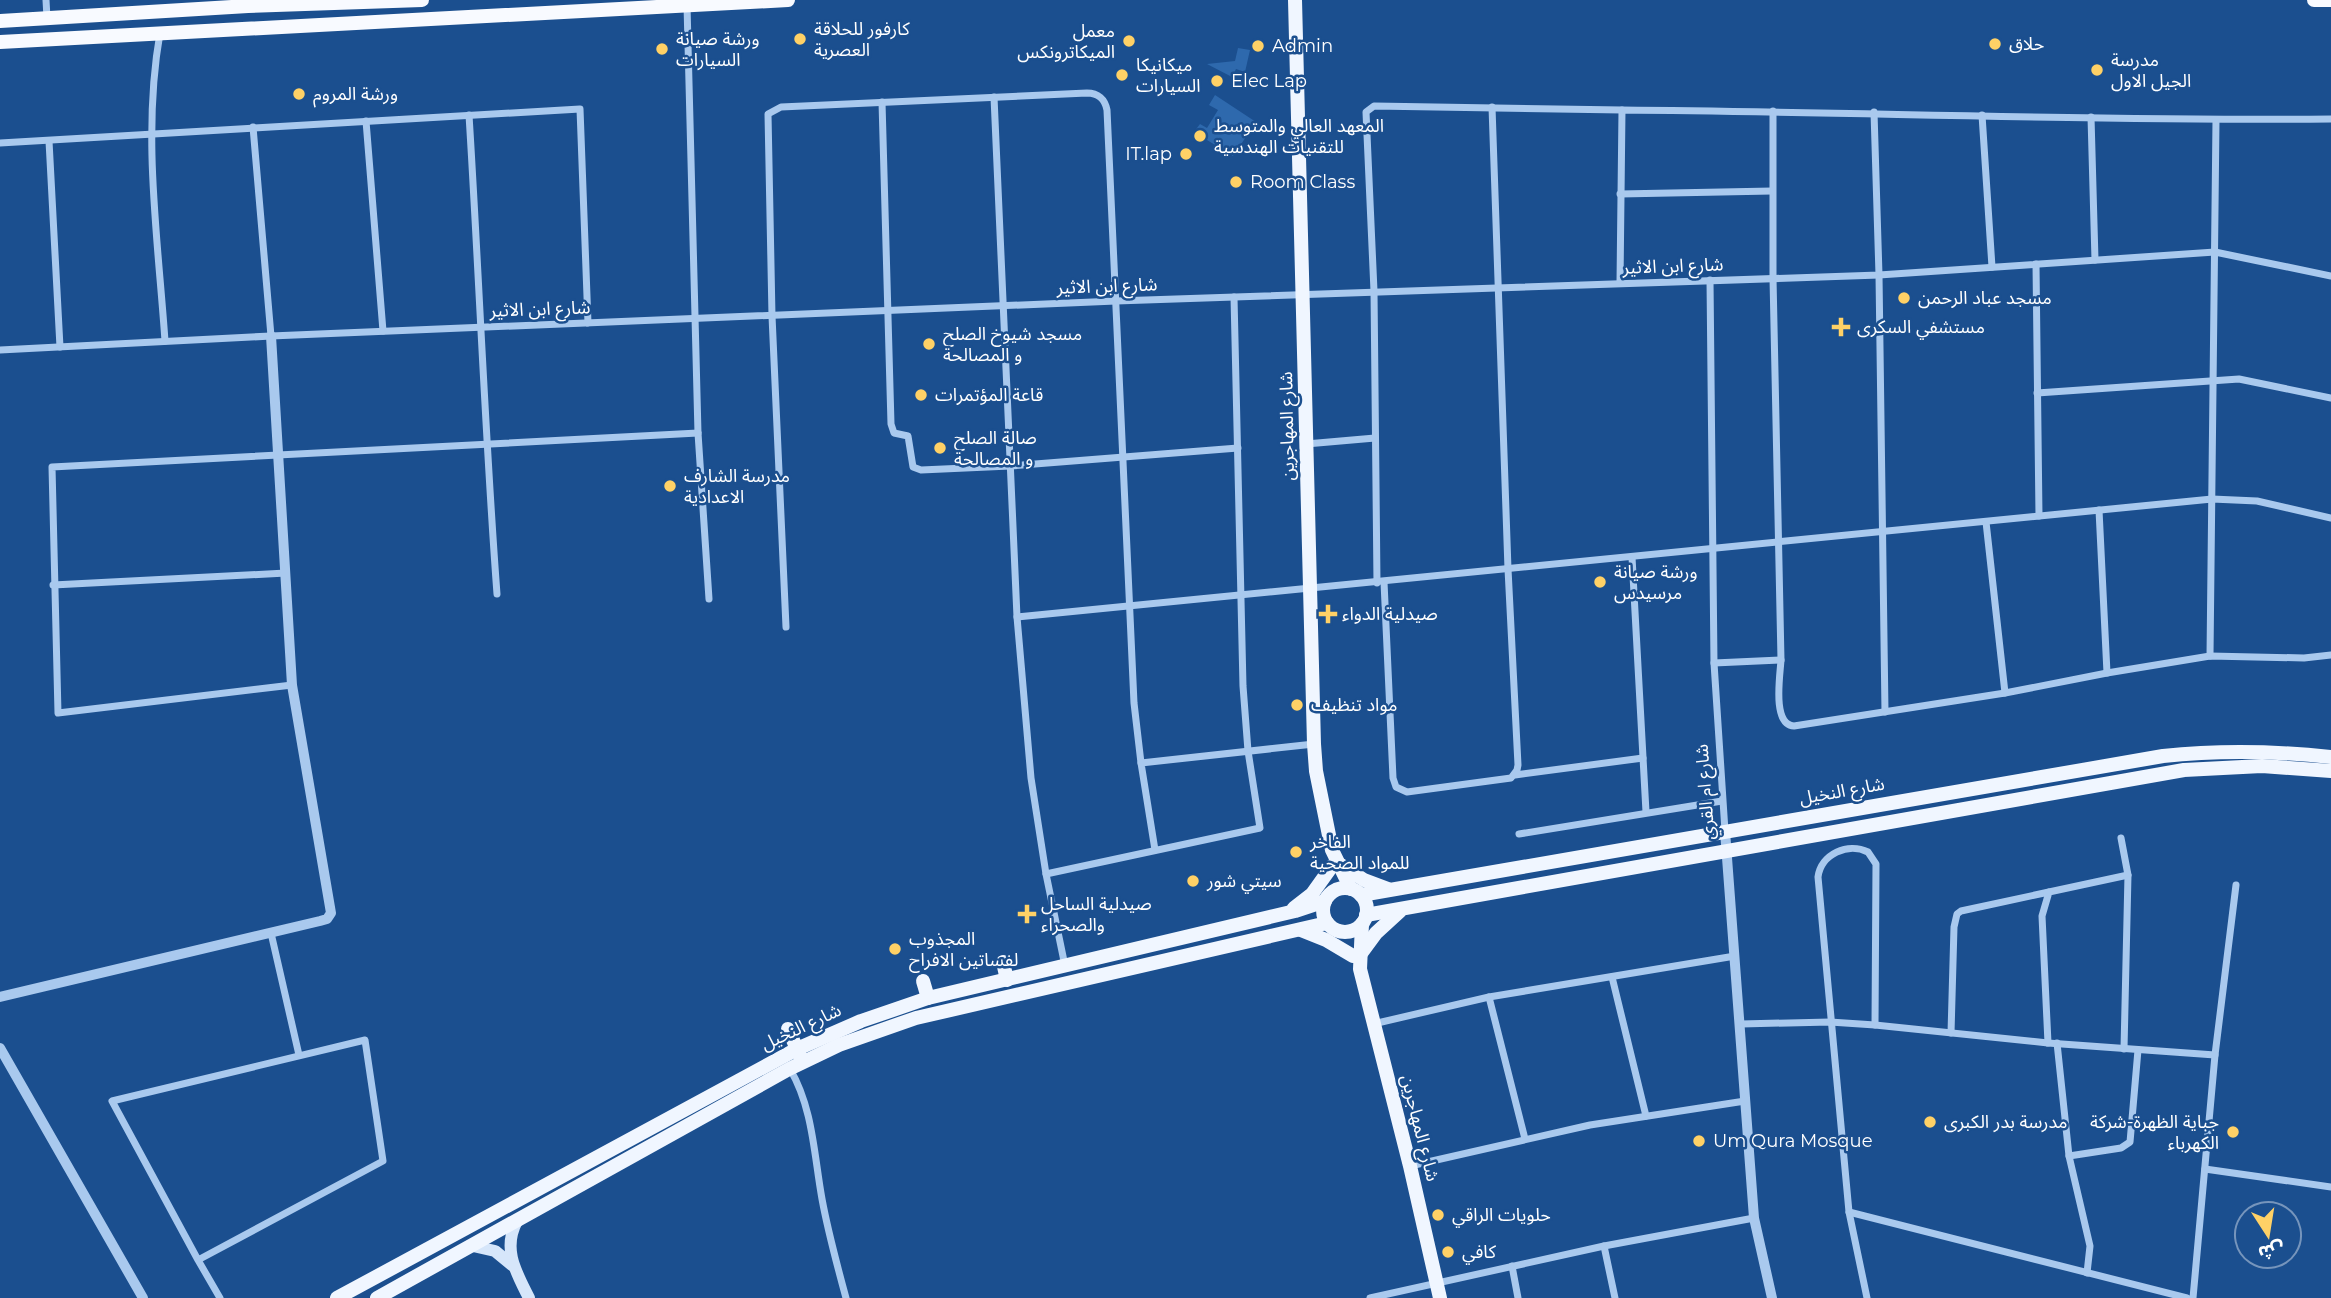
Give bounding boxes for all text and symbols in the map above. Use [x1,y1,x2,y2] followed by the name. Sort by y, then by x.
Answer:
[814,18,910,61] place label: كارفور للحلاقة العصرية
[1017,20,1115,63] place label: معمل الميكاترونكس
[676,28,759,71] place label: ورشة صيانة السيارات
[792,31,808,47] marker: كارفور للحلاقة العصرية
[1121,33,1137,49] marker: معمل الميكاترونكس
[2009,33,2044,55] place label: حلاق
[1272,35,1333,57] place label: Admin
[1987,36,2003,52] marker: حلاق
[1250,38,1266,54] marker: Admin
[654,41,670,57] marker: ورشة صيانة السيارات
[2111,49,2191,92] place label: مدرسة الجيل الاول
[1136,54,1201,97] place label: ميكانيكا السيارات
[2089,62,2105,78] marker: مدرسة الجيل الاول
[1114,67,1130,83] marker: ميكانيكا السيارات
[1231,70,1307,92] place label: Elec Lap
[1209,73,1225,89] marker: Elec Lap
[313,83,398,108] place label: ورشة المروم
[291,86,307,102] marker: ورشة المروم
[1214,115,1384,158] place label: المعهد العالي والمتوسط للتقنيات الهندسية
[1192,128,1208,144] marker: المعهد العالي والمتوسط للتقنيات الهندسية
[1125,143,1172,165] place label: IT.lap
[1178,146,1194,162] marker: IT.lap
[1250,171,1355,193] place label: Room Class
[1228,174,1244,190] marker: Room Class
[1621,253,1724,282] street label: شارع ابن الاثير
[1055,273,1158,302] street label: شارع ابن الاثير
[1918,287,2052,309] place label: مسجد عباد الرحمن
[1896,290,1912,306] marker: مسجد عباد الرحمن
[488,296,591,325] street label: شارع ابن الاثير
[1857,316,1985,340] place label: مستشفي السكرى
[1831,317,1851,337] marker: مستشفي السكرى
[943,323,1082,366] place label: مسجد شيوخ الصلح و المصالحة
[921,336,937,352] marker: مسجد شيوخ الصلح و المصالحة
[1275,371,1302,481] street label: شارع المهاجرين
[935,384,1043,406] place label: قاعة المؤتمرات
[913,387,929,403] marker: قاعة المؤتمرات
[954,427,1037,470] place label: صالة الصلح و المصالحة
[932,440,948,456] marker: صالة الصلح و المصالحة
[684,465,790,508] place label: مدرسة الشارف الاعدادية
[662,478,678,494] marker: مدرسة الشارف الاعدادية
[1614,561,1697,604] place label: ورشة صيانة مرسيدس
[1592,574,1608,590] marker: ورشة صيانة مرسيدس
[1342,603,1438,625] place label: صيدلية الدواء
[1320,606,1336,622] marker: صيدلية الدواء
[1311,694,1397,716] place label: مواد تنظيف
[1289,697,1305,713] marker: مواد تنظيف
[1691,743,1722,841] street label: شارع ام القري
[1798,773,1887,812] street label: شارع النخيل
[1309,831,1410,874] place label: الفاخر للمواد الصحية
[1288,844,1304,860] marker: الفاخر للمواد الصحية
[1206,870,1282,894] place label: سيتي شور
[1185,873,1201,889] marker: سيتي شور
[1041,893,1152,936] place label: صيدلية الساحل والصحراء
[1019,906,1035,922] marker: صيدلية الساحل والصحراء
[909,928,1018,973] place label: المجذوب لفساتين الافراح
[887,941,903,957] marker: المجذوب لفساتين الافراح
[757,999,846,1058] street label: شارع النخيل
[1393,1072,1444,1184] street label: شارع المهاجرين
[1944,1111,2068,1133] place label: مدرسة بدر الكبرى
[2090,1111,2219,1154] place label: جباية الظهرة-شركة الكهرباء
[1922,1114,1938,1130] marker: مدرسة بدر الكبرى
[2225,1124,2241,1140] marker: جباية الظهرة-شركة الكهرباء
[1713,1130,1873,1152] place label: Um Qura Mosque
[1691,1133,1707,1149] marker: Um Qura Mosque
[2233,1200,2303,1270] north arrow
[1452,1204,1551,1228] place label: حلويات الراقي
[1430,1207,1446,1223] marker: حلويات الراقي
[2256,1237,2287,1265] text: ش
[1462,1241,1497,1265] place label: كافي
[1440,1244,1456,1260] marker: كافي

